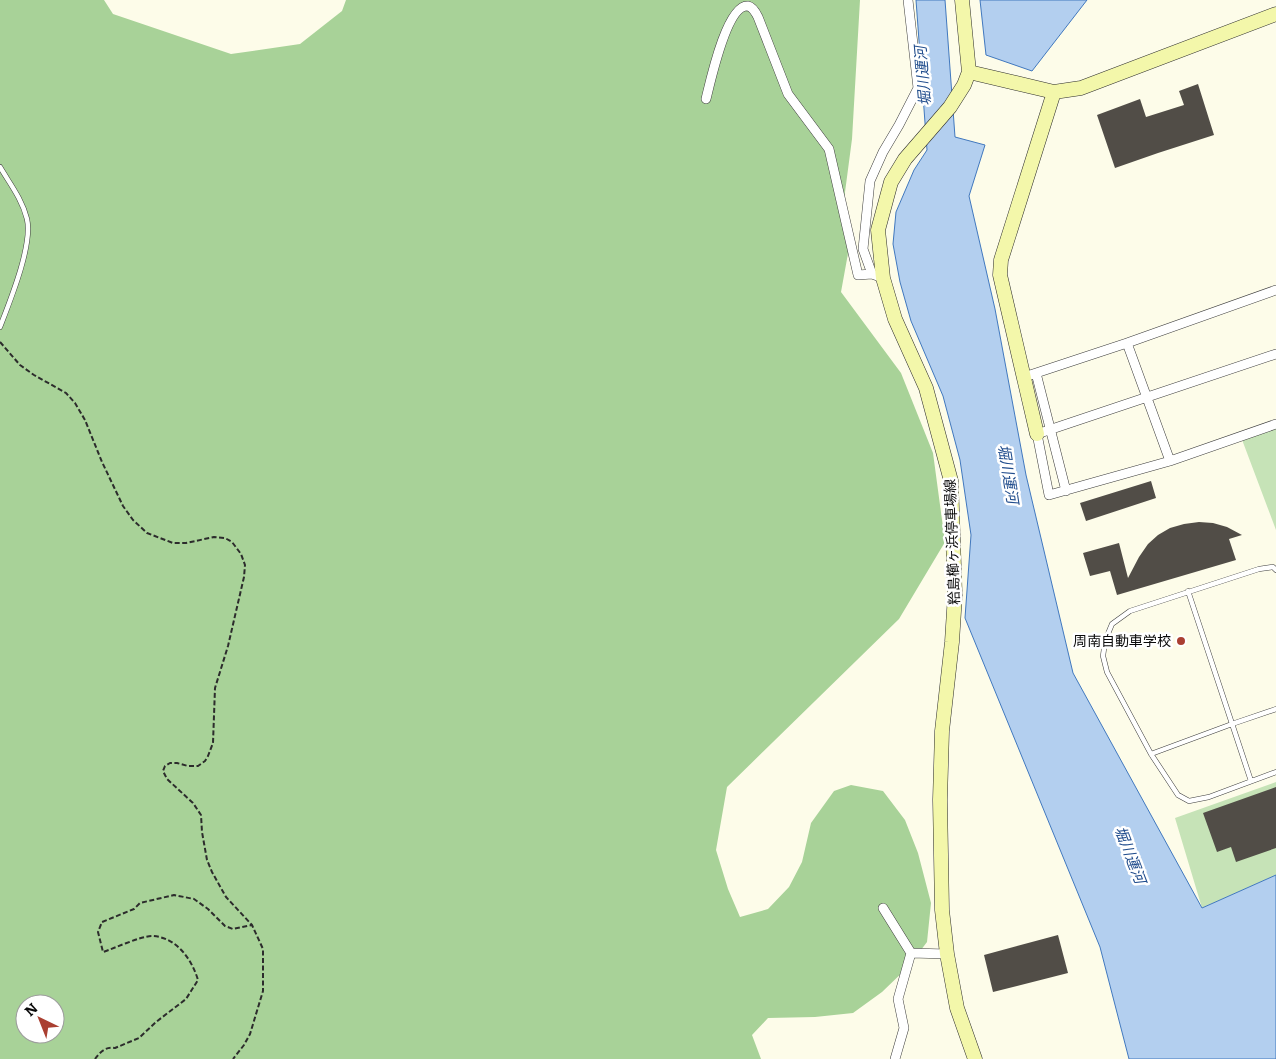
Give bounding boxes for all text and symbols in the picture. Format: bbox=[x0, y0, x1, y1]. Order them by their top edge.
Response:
water label: 堀川運河 bbox=[907, 42, 936, 107]
water label: 堀川運河 bbox=[993, 442, 1026, 508]
street label: 粭島櫛ヶ浜停車場線 bbox=[939, 479, 963, 605]
place label: 周南自動車学校 bbox=[1073, 630, 1171, 650]
marker: 周南自動車学校 bbox=[1175, 635, 1187, 647]
water label: 堀川運河 bbox=[1110, 822, 1154, 889]
north arrow bbox=[15, 994, 65, 1044]
text: N bbox=[19, 997, 42, 1020]

